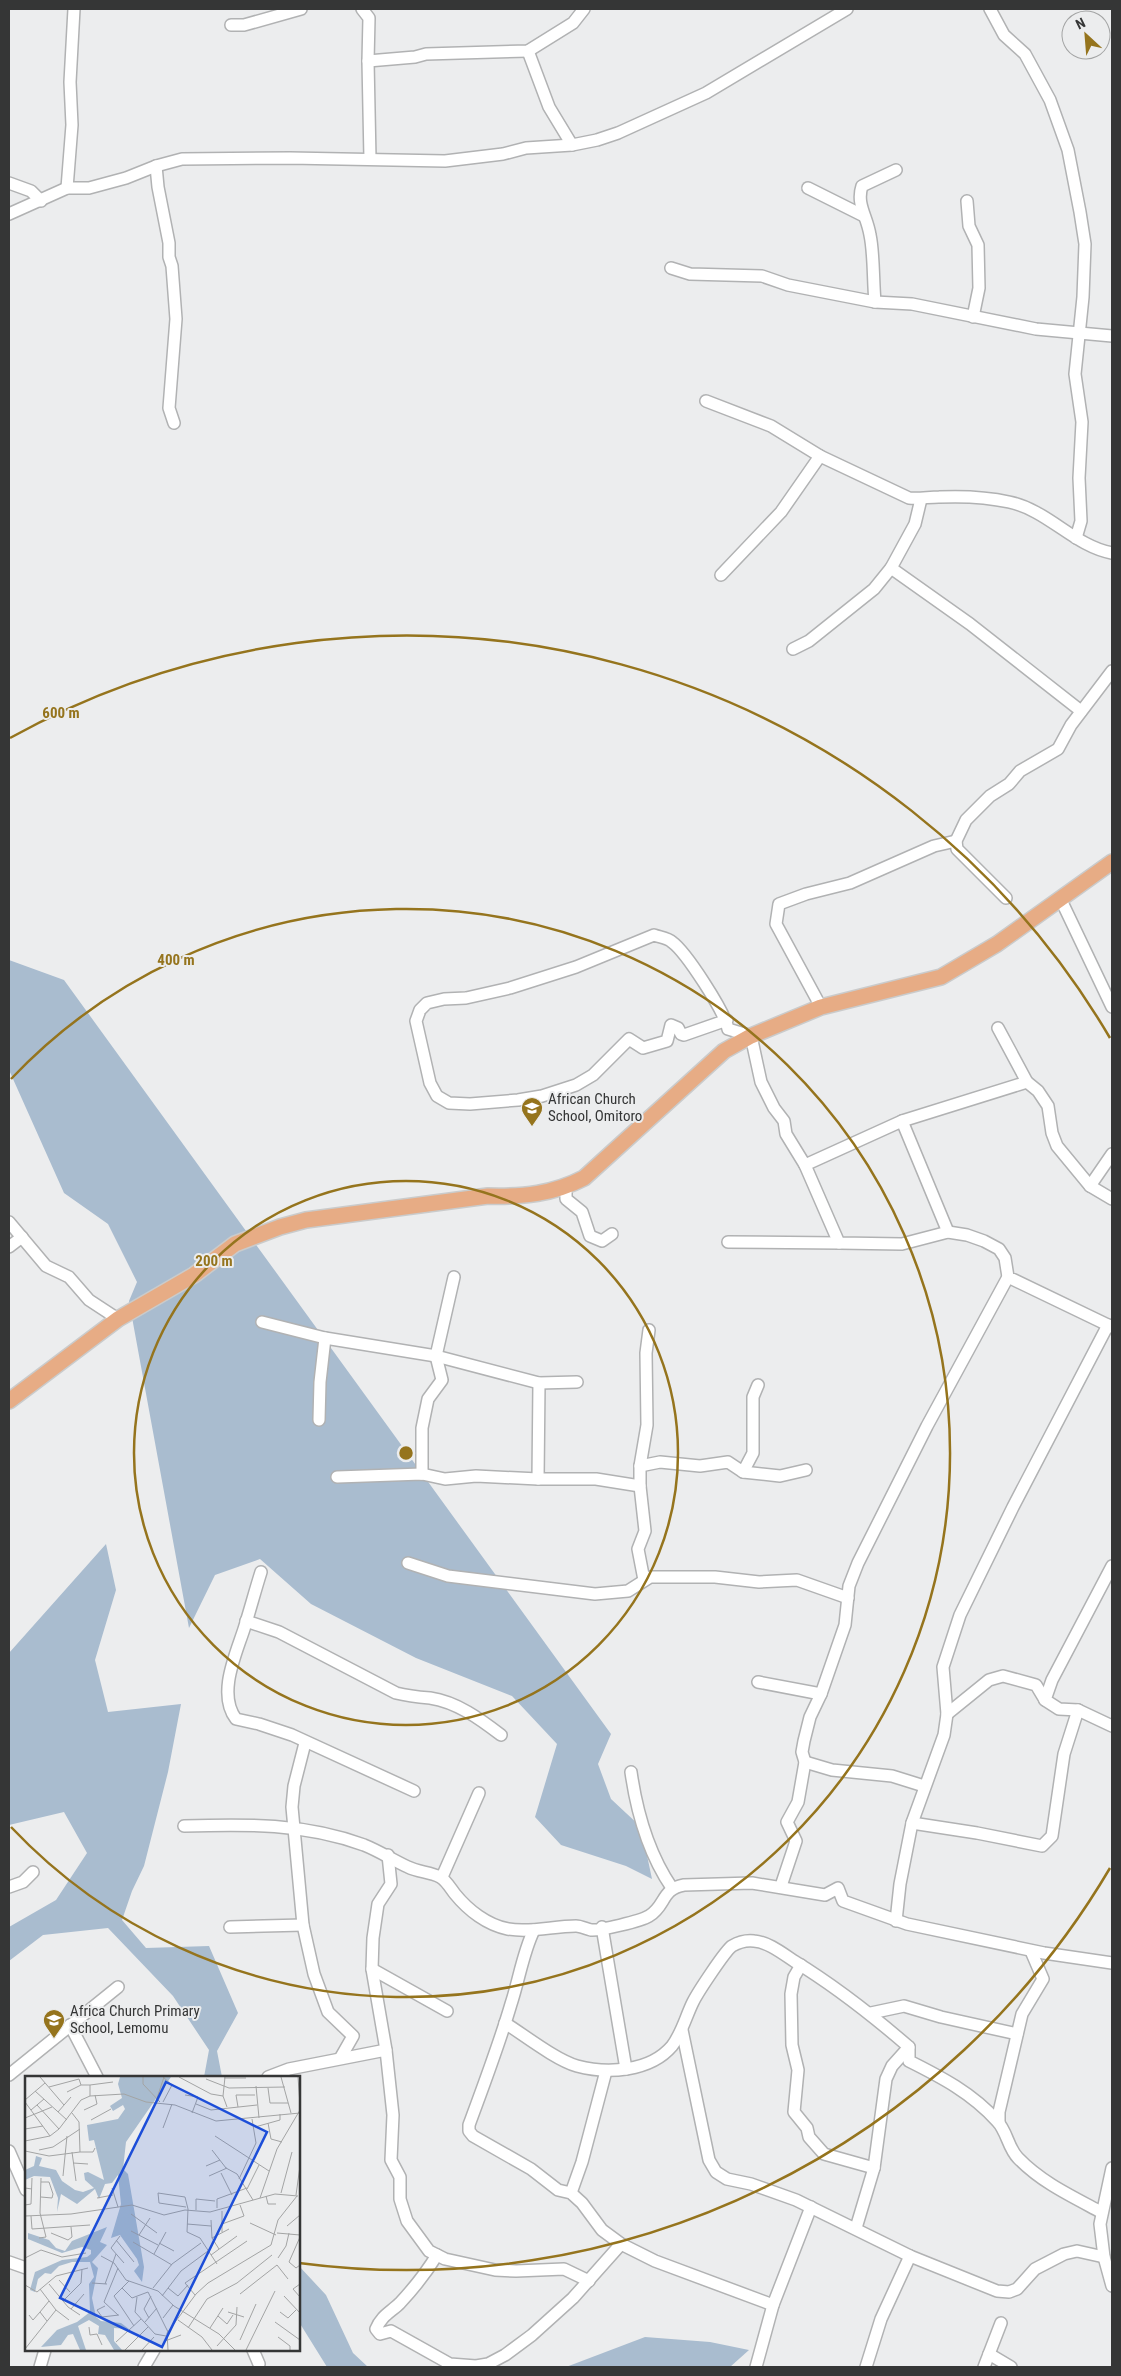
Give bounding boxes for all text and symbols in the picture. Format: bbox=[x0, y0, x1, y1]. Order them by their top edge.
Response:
north arrow bbox=[1061, 10, 1111, 60]
text: N bbox=[1073, 14, 1088, 32]
text: 600 m bbox=[42, 704, 80, 722]
text: 400 m bbox=[157, 951, 195, 969]
place label: African Church School, Omitoro bbox=[548, 1090, 642, 1125]
school or university icon: African Church School, Omitoro bbox=[520, 1096, 544, 1127]
text: 200 m bbox=[195, 1252, 233, 1270]
centre of rings bbox=[397, 1444, 415, 1462]
place label: Africa Church Primary School, Lemomu bbox=[70, 2002, 200, 2037]
school or university icon: Africa Church Primary School, Lemomu bbox=[42, 2008, 66, 2039]
inset map bbox=[25, 2076, 300, 2351]

